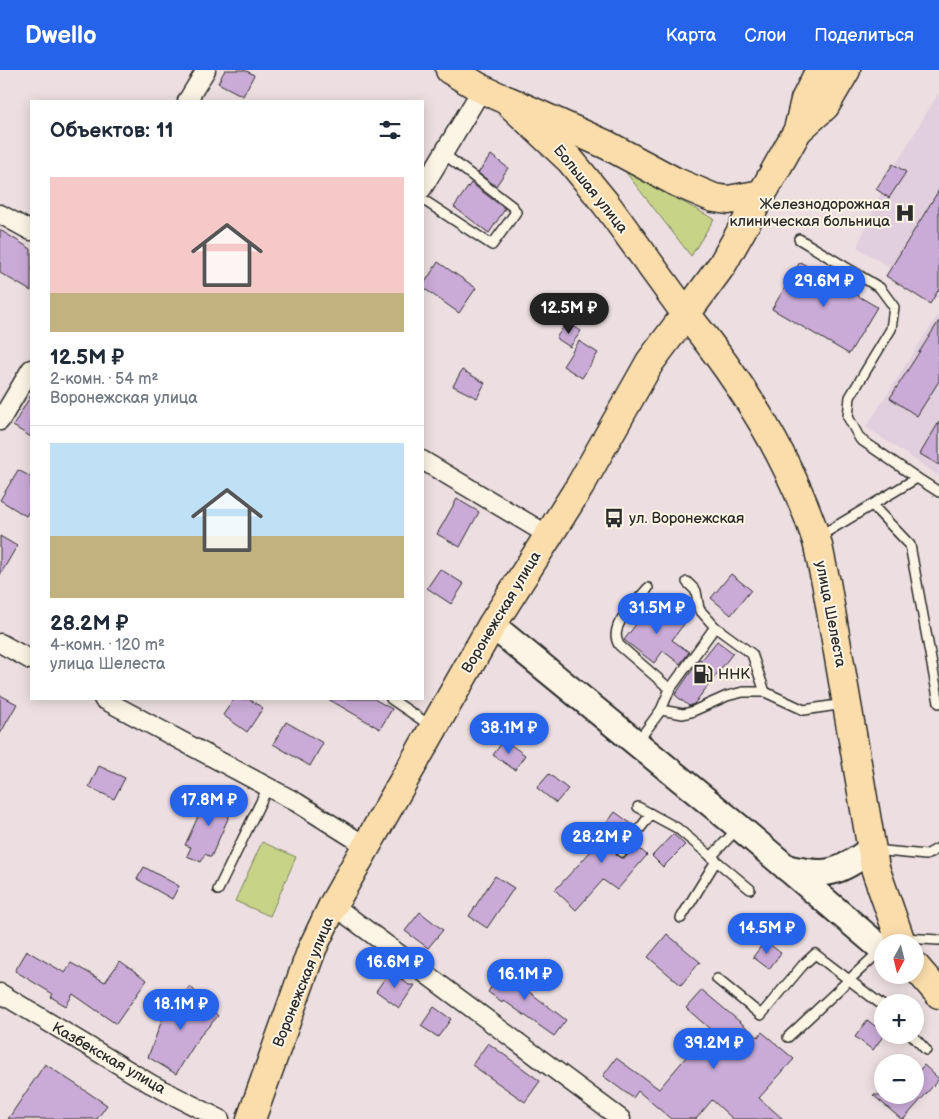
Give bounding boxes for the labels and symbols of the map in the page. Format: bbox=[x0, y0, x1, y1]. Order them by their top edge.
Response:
street label: Большая улица bbox=[549, 141, 632, 237]
place label: Железнодорожная клиническая больница bbox=[729, 195, 890, 231]
hospital icon: Железнодорожная клиническая больница bbox=[894, 202, 916, 224]
pin: 29.6M ₽ bbox=[778, 266, 870, 308]
pin: 12.5M ₽ bbox=[523, 292, 615, 335]
bus stop icon: ул. Воронежская bbox=[603, 507, 625, 529]
place label: ул. Воронежская bbox=[629, 509, 744, 528]
street label: Воронежская улица bbox=[458, 548, 545, 677]
street label: улица Шелеста bbox=[811, 559, 850, 669]
pin: 31.5M ₽ bbox=[611, 592, 703, 635]
fuel station icon: ННК bbox=[692, 663, 714, 685]
place label: ННК bbox=[718, 665, 750, 684]
pin: 38.1M ₽ bbox=[463, 712, 555, 755]
pin: 17.8M ₽ bbox=[163, 784, 255, 827]
pin: 28.2M ₽ bbox=[556, 822, 648, 864]
pin: 14.5M ₽ bbox=[721, 912, 813, 955]
street label: Воронежская улица bbox=[269, 914, 338, 1050]
north arrow bbox=[874, 934, 924, 984]
pin: 16.6M ₽ bbox=[349, 946, 441, 989]
pin: 16.1M ₽ bbox=[479, 958, 571, 1001]
pin: 18.1M ₽ bbox=[135, 988, 227, 1031]
street label: Казбекская улица bbox=[49, 1018, 169, 1099]
pin: 39.2M ₽ bbox=[668, 1028, 760, 1070]

